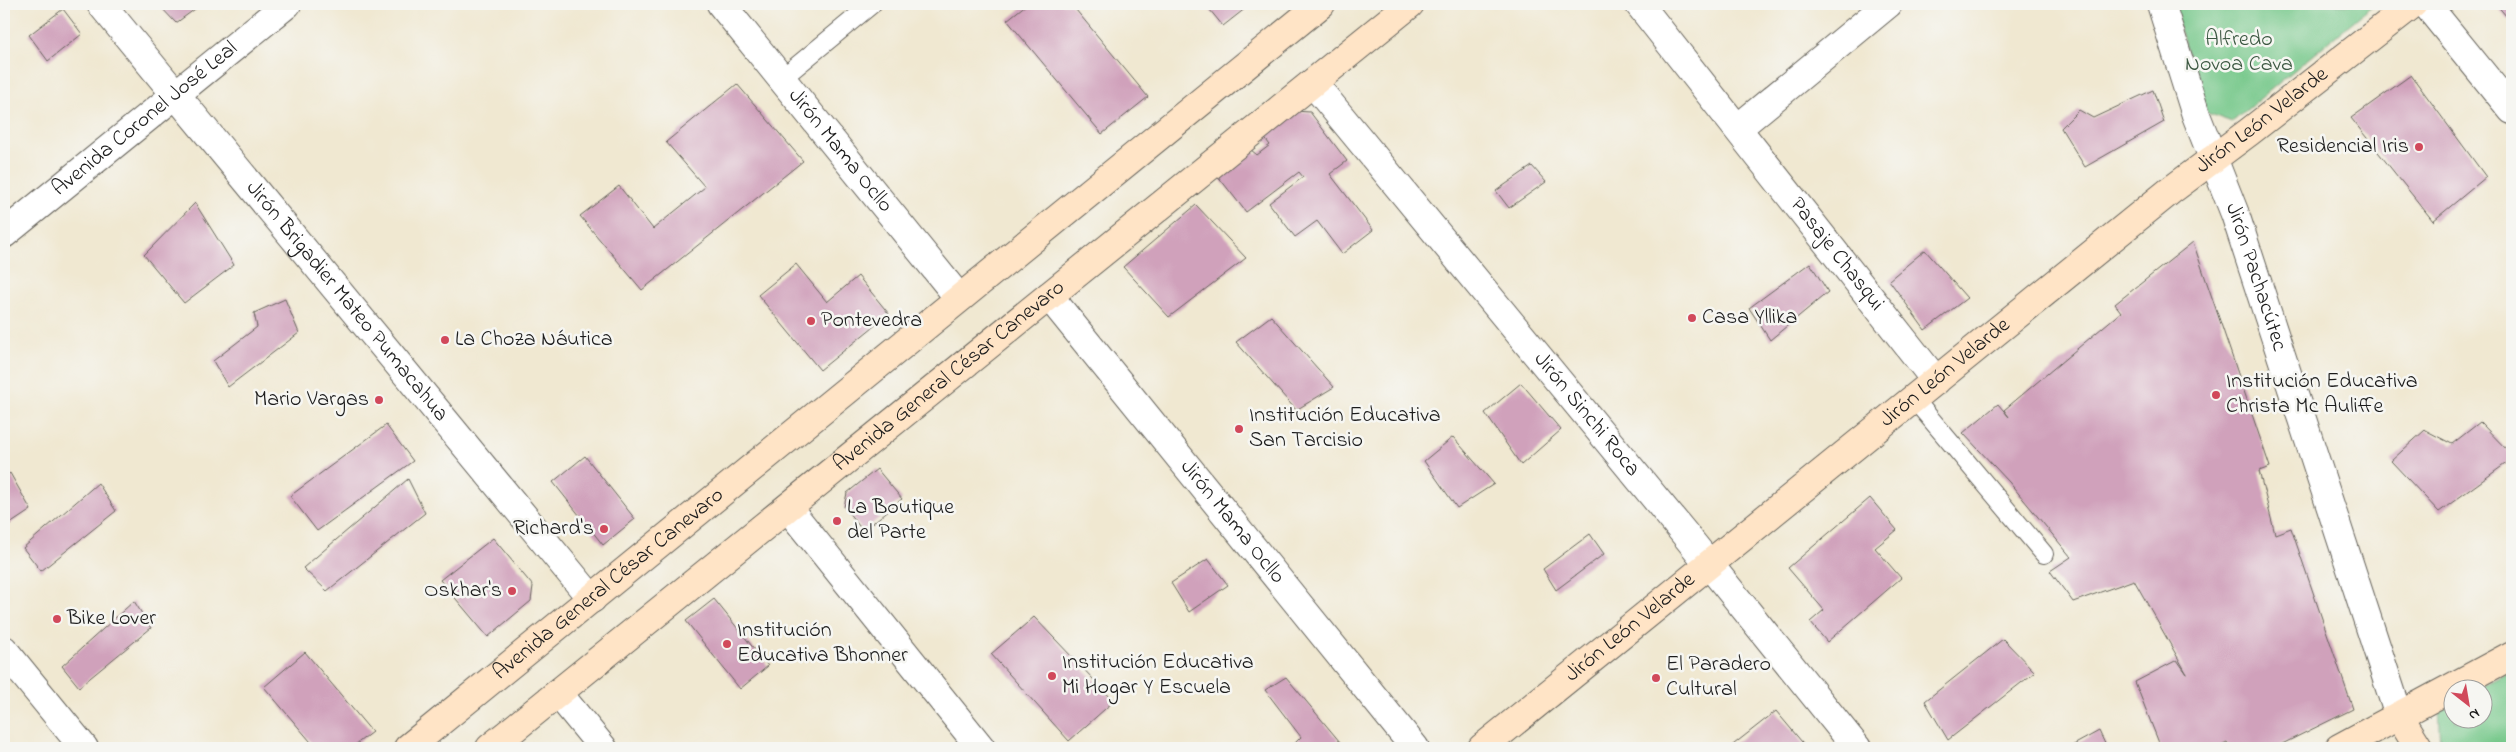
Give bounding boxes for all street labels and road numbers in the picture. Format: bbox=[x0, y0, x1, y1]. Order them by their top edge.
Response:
street label: Avenida Coronel José Leal bbox=[45, 34, 245, 205]
street label: Jirón León Velarde bbox=[2189, 59, 2336, 182]
street label: Jirón Mama Ocllo bbox=[780, 82, 900, 220]
street label: Jirón Brigadier Mateo Pumacahua bbox=[238, 174, 456, 429]
street label: Pasaje Chasqui bbox=[1781, 191, 1892, 318]
street label: Jirón Pachacútec bbox=[2216, 198, 2295, 355]
street label: Avenida General César Canevaro bbox=[827, 273, 1072, 480]
street label: Jirón León Velarde bbox=[1873, 310, 2018, 436]
street label: Jirón Sinchi Roca bbox=[1525, 345, 1648, 484]
street label: Jirón Mama Ocllo bbox=[1172, 453, 1292, 591]
street label: Avenida General César Canevaro bbox=[486, 480, 731, 688]
street label: Jirón León Velarde bbox=[1558, 565, 1703, 691]

